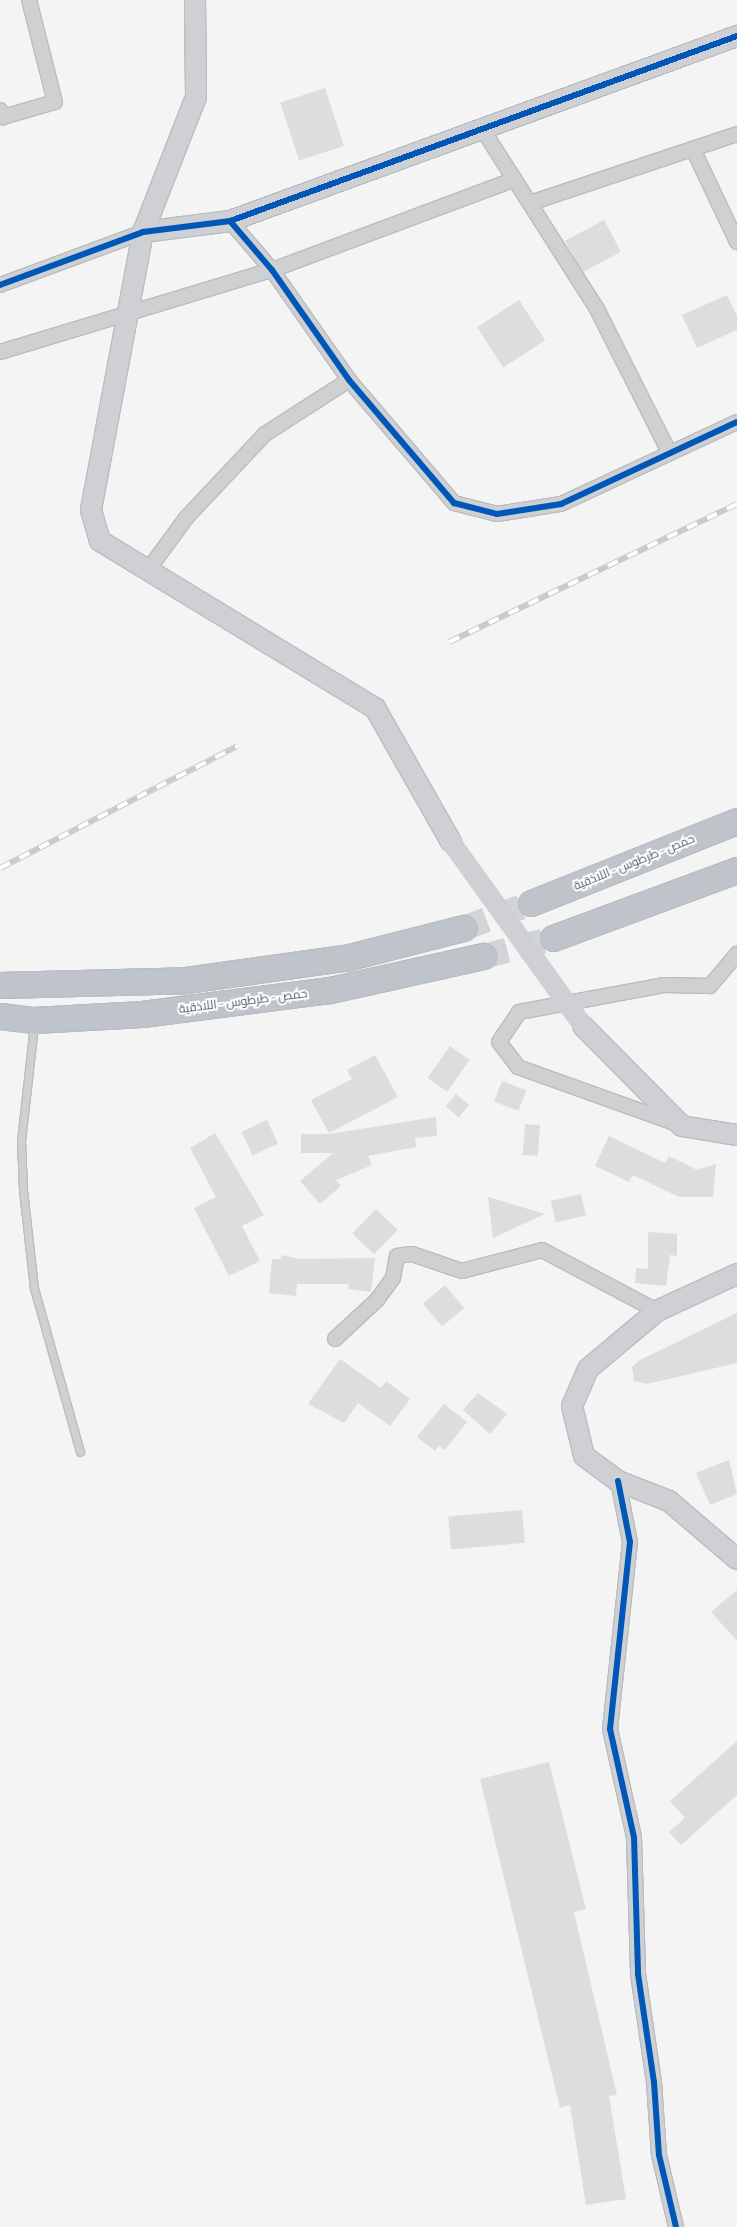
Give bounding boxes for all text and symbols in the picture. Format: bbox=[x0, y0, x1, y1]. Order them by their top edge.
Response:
street label: حمص - طرطوس - اللاذقية bbox=[571, 831, 697, 893]
street label: حمص - طرطوس - اللاذقية bbox=[178, 986, 308, 1016]

